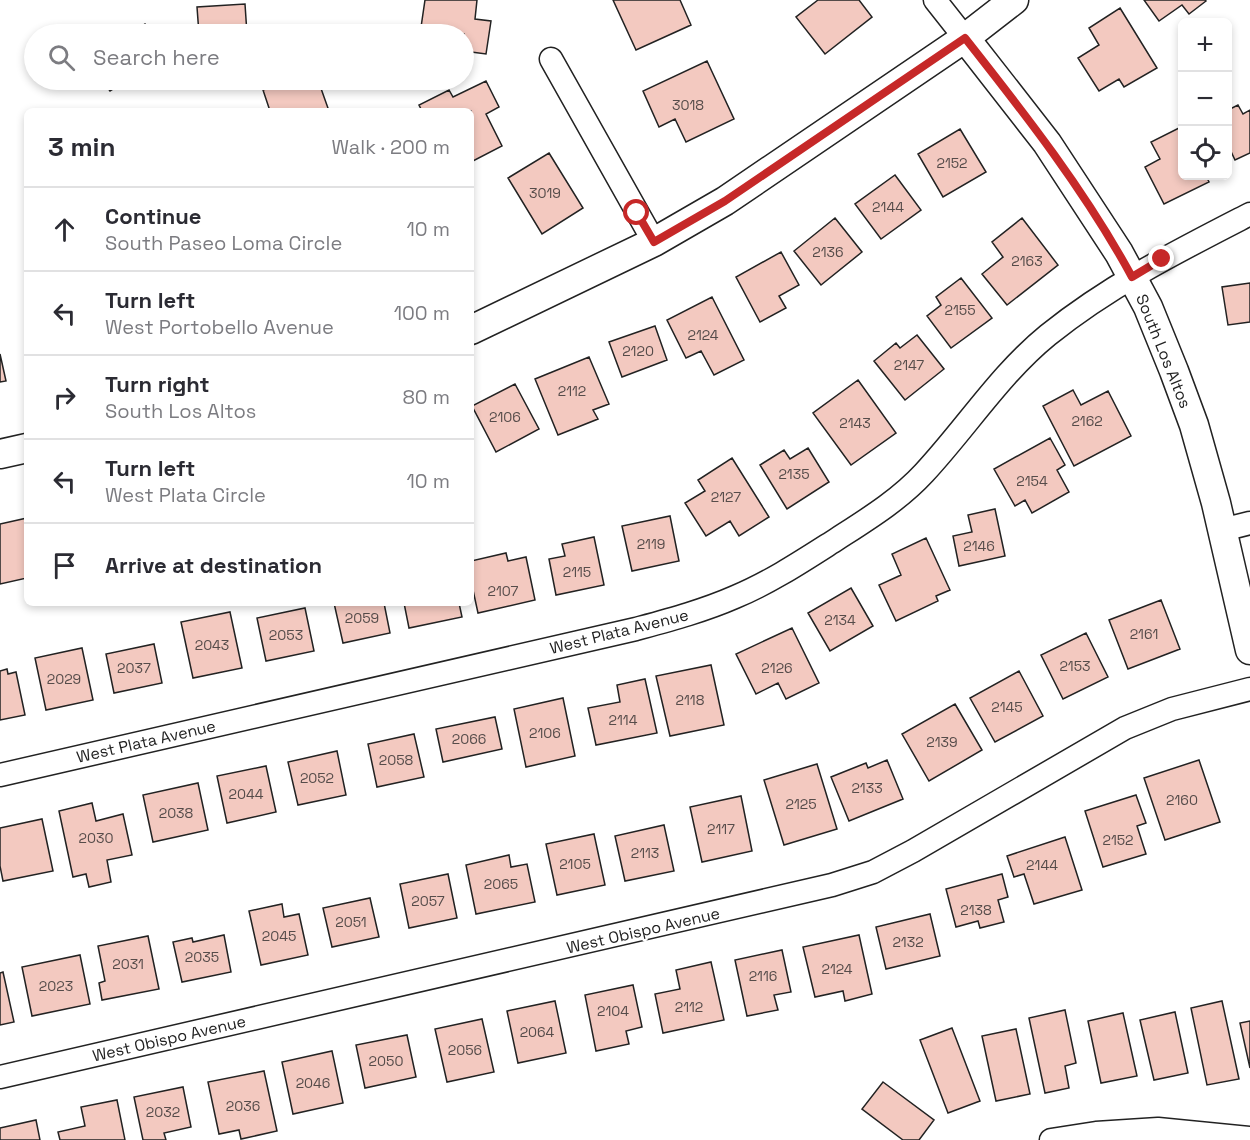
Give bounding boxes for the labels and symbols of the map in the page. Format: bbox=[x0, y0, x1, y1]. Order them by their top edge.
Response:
house number: 3018 bbox=[672, 96, 704, 114]
house number: 2152 bbox=[936, 154, 968, 172]
house number: 3019 bbox=[529, 184, 561, 202]
house number: 2144 bbox=[872, 198, 904, 216]
route start bbox=[623, 199, 649, 225]
house number: 2136 bbox=[812, 243, 844, 261]
route end bbox=[1148, 245, 1174, 271]
house number: 2163 bbox=[1011, 252, 1043, 270]
street label: South Los Altos bbox=[1131, 291, 1196, 411]
house number: 2155 bbox=[944, 301, 976, 319]
house number: 2124 bbox=[687, 326, 719, 344]
house number: 2120 bbox=[622, 342, 654, 360]
house number: 2147 bbox=[894, 356, 924, 374]
house number: 2112 bbox=[558, 382, 586, 400]
house number: 2106 bbox=[489, 408, 521, 426]
house number: 2162 bbox=[1071, 412, 1103, 430]
house number: 2143 bbox=[839, 414, 871, 432]
house number: 2135 bbox=[778, 465, 810, 483]
house number: 2154 bbox=[1016, 472, 1048, 490]
house number: 2127 bbox=[711, 488, 741, 506]
house number: 2119 bbox=[637, 535, 665, 553]
house number: 2146 bbox=[963, 537, 995, 555]
house number: 2115 bbox=[563, 563, 591, 581]
house number: 2107 bbox=[488, 582, 519, 600]
street label: West Plata Avenue bbox=[548, 604, 691, 659]
house number: 2059 bbox=[345, 609, 379, 627]
house number: 2134 bbox=[824, 611, 856, 629]
house number: 2161 bbox=[1130, 625, 1158, 643]
house number: 2053 bbox=[269, 626, 303, 644]
house number: 2043 bbox=[195, 636, 229, 654]
house number: 2153 bbox=[1059, 657, 1091, 675]
house number: 2037 bbox=[117, 659, 151, 677]
house number: 2126 bbox=[761, 659, 793, 677]
house number: 2029 bbox=[47, 670, 81, 688]
house number: 2118 bbox=[676, 691, 705, 709]
house number: 2145 bbox=[991, 698, 1023, 716]
house number: 2114 bbox=[609, 711, 638, 729]
street label: West Plata Avenue bbox=[75, 715, 218, 768]
house number: 2106 bbox=[529, 724, 561, 742]
house number: 2066 bbox=[452, 730, 486, 748]
house number: 2139 bbox=[926, 733, 958, 751]
house number: 2058 bbox=[379, 751, 414, 769]
house number: 2052 bbox=[300, 769, 334, 787]
house number: 2133 bbox=[851, 779, 883, 797]
house number: 2044 bbox=[229, 785, 264, 803]
house number: 2160 bbox=[1166, 791, 1198, 809]
house number: 2125 bbox=[785, 795, 817, 813]
house number: 2038 bbox=[159, 804, 194, 822]
house number: 2117 bbox=[707, 820, 735, 838]
house number: 2030 bbox=[79, 829, 113, 847]
house number: 2152 bbox=[1102, 831, 1134, 849]
house number: 2113 bbox=[631, 844, 659, 862]
house number: 2105 bbox=[559, 855, 591, 873]
house number: 2144 bbox=[1026, 856, 1058, 874]
house number: 2065 bbox=[484, 875, 518, 893]
house number: 2057 bbox=[411, 892, 445, 910]
house number: 2138 bbox=[960, 901, 992, 919]
street label: West Obispo Avenue bbox=[564, 903, 722, 958]
house number: 2051 bbox=[335, 913, 367, 931]
house number: 2045 bbox=[262, 927, 296, 945]
house number: 2132 bbox=[892, 933, 924, 951]
house number: 2035 bbox=[185, 948, 219, 966]
house number: 2031 bbox=[112, 955, 144, 973]
house number: 2124 bbox=[821, 960, 853, 978]
house number: 2116 bbox=[749, 967, 777, 985]
house number: 2023 bbox=[39, 977, 73, 995]
house number: 2112 bbox=[675, 998, 703, 1016]
house number: 2104 bbox=[597, 1002, 629, 1020]
street label: West Obispo Avenue bbox=[90, 1011, 248, 1066]
house number: 2064 bbox=[520, 1023, 555, 1041]
house number: 2056 bbox=[448, 1041, 482, 1059]
house number: 2050 bbox=[369, 1052, 403, 1070]
house number: 2046 bbox=[296, 1074, 330, 1092]
house number: 2036 bbox=[226, 1097, 260, 1115]
house number: 2032 bbox=[146, 1103, 180, 1121]

